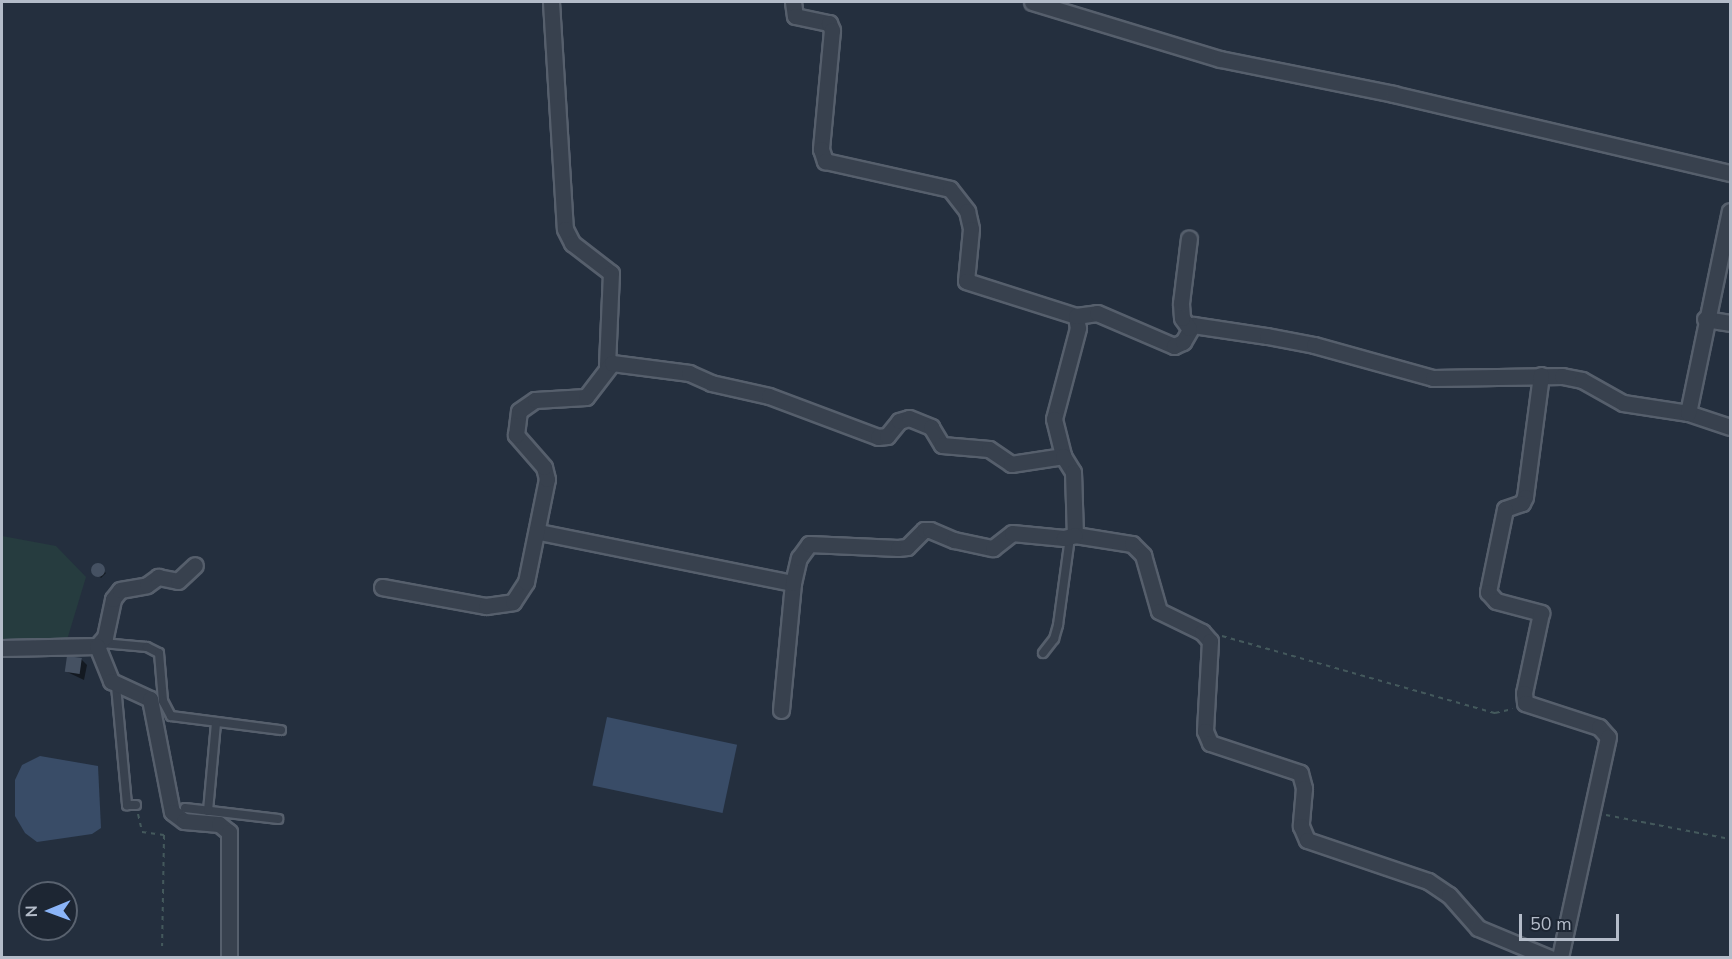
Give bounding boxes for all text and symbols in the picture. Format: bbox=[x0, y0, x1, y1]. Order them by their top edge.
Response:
north arrow bbox=[18, 881, 78, 941]
scale bar bbox=[1522, 902, 1622, 940]
text: N bbox=[21, 905, 43, 917]
text: 50 m bbox=[1530, 912, 1572, 936]

